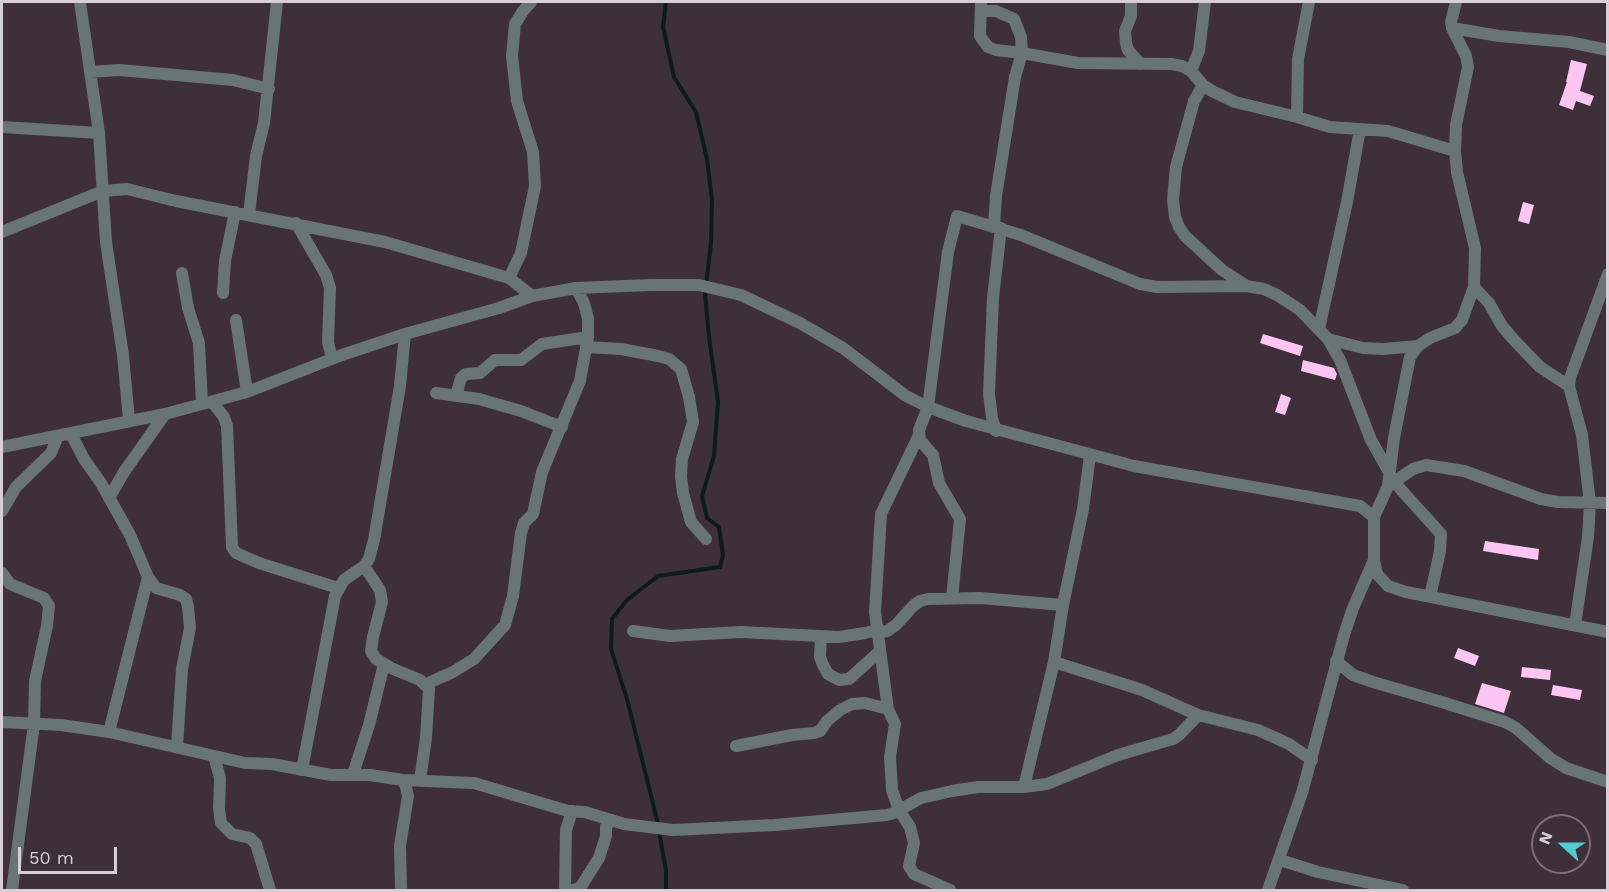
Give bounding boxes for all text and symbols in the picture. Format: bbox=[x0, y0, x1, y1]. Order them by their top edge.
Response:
north arrow bbox=[1531, 814, 1591, 874]
text: N bbox=[1535, 829, 1557, 847]
scale bar bbox=[21, 835, 120, 873]
text: 50 m bbox=[29, 847, 74, 868]

